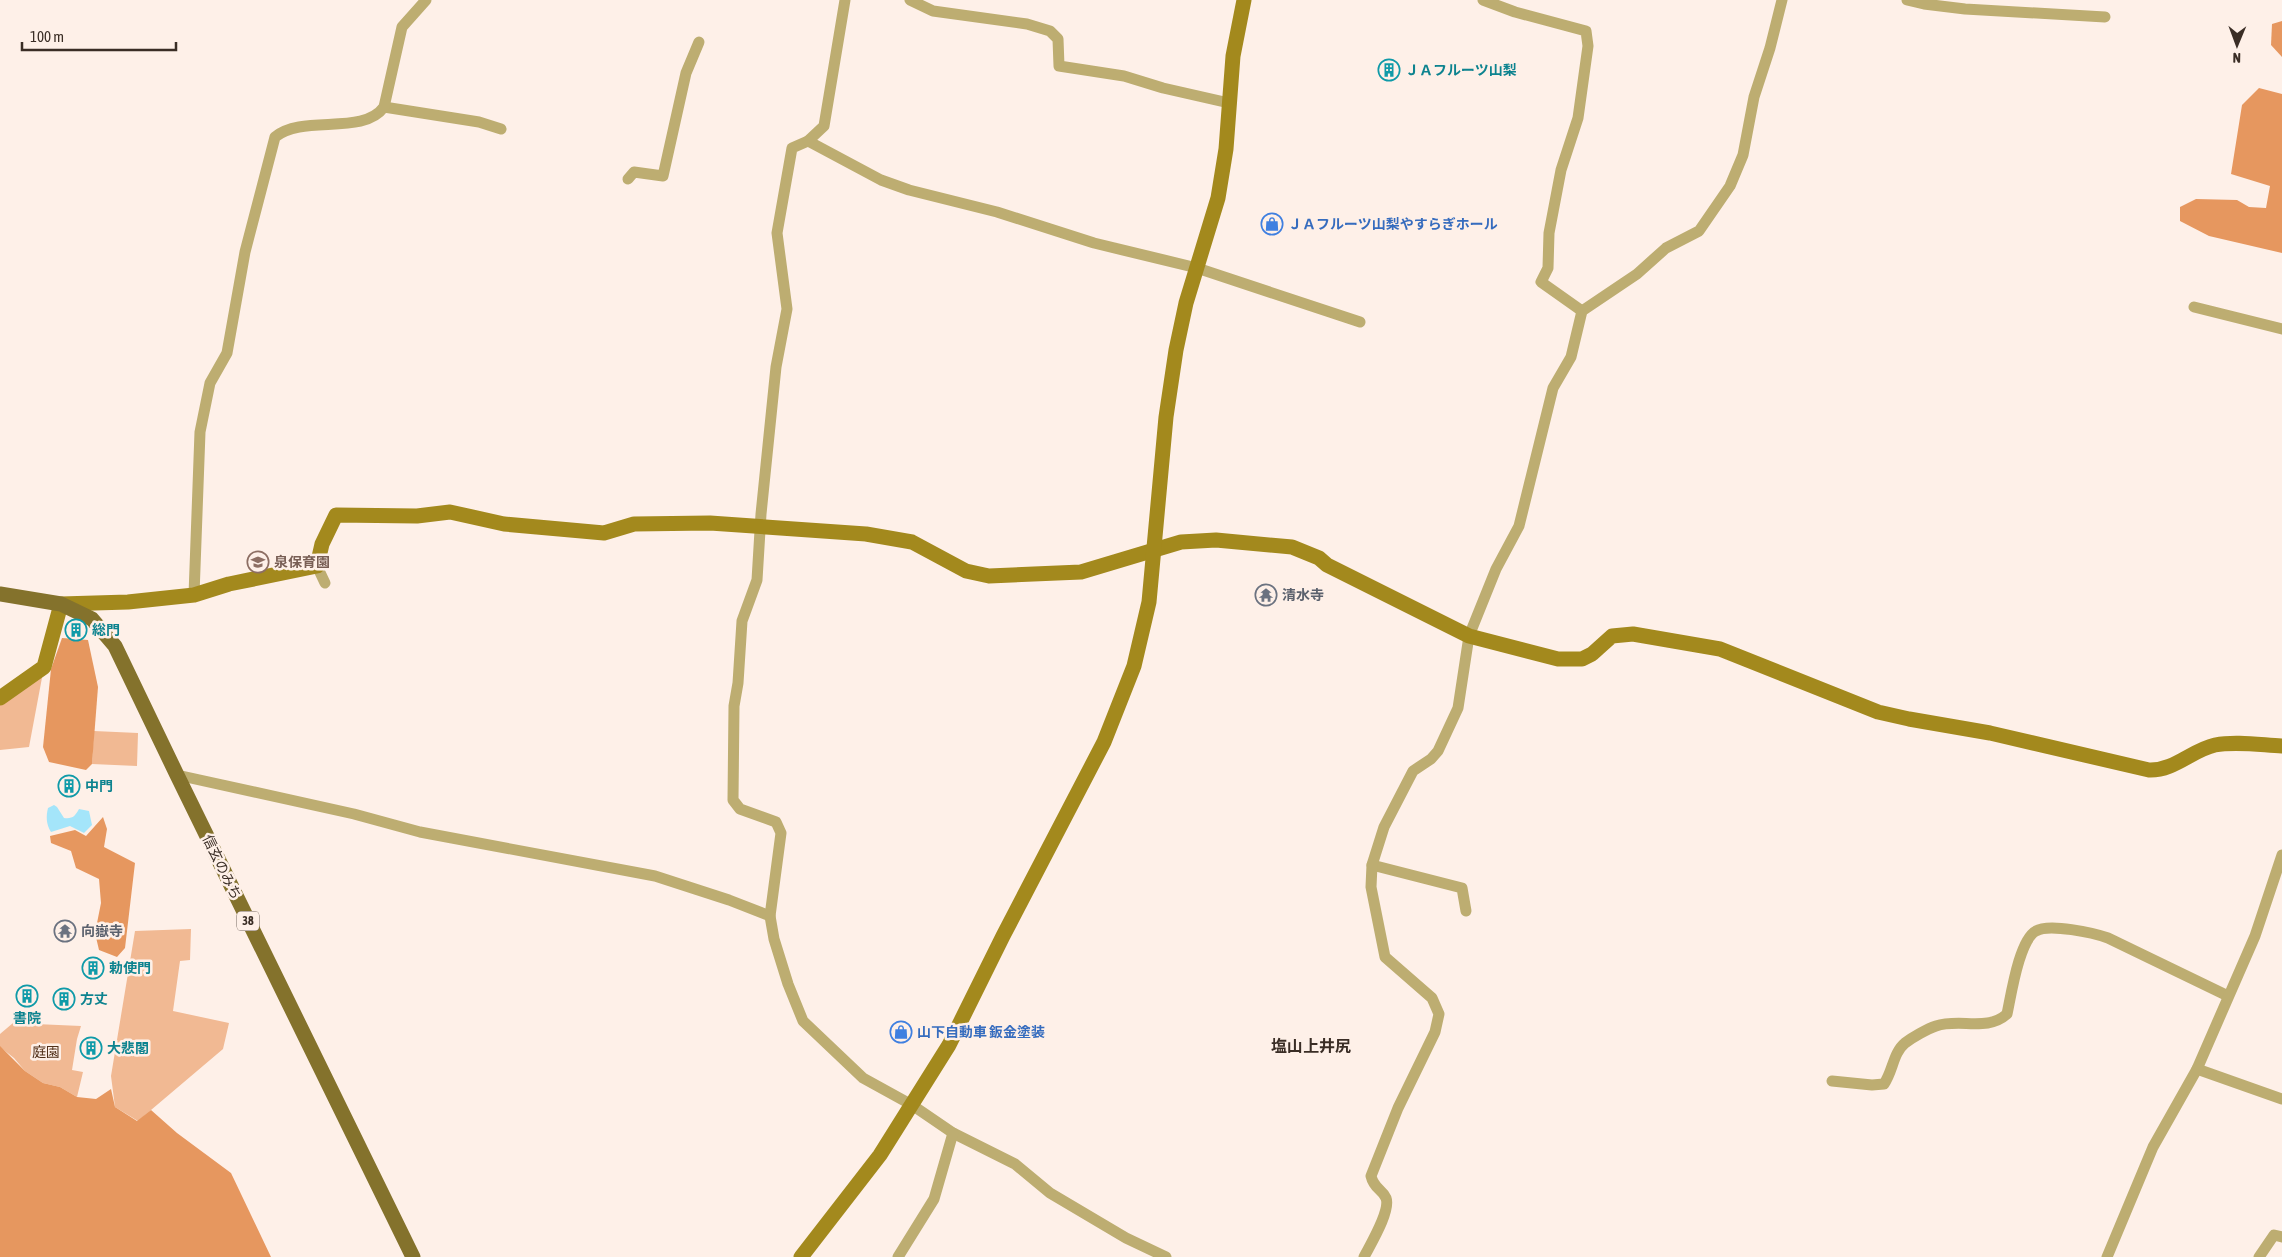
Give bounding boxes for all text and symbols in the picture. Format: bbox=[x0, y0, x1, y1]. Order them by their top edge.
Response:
scale bar bbox=[22, 20, 176, 52]
north arrow bbox=[2212, 20, 2262, 70]
text: 100 m bbox=[30, 28, 64, 45]
text: N bbox=[2233, 50, 2241, 66]
building icon: ＪＡフルーツ山梨 bbox=[1377, 58, 1401, 82]
place label: ＪＡフルーツ山梨 bbox=[1405, 62, 1517, 78]
shop icon: ＪＡフルーツ山梨やすらぎホール bbox=[1260, 212, 1284, 236]
place label: ＪＡフルーツ山梨やすらぎホール bbox=[1288, 216, 1498, 232]
school or university icon: 泉保育園 bbox=[246, 550, 270, 574]
place label: 泉保育園 bbox=[274, 554, 330, 570]
temple icon: 清水寺 bbox=[1254, 583, 1278, 607]
place label: 清水寺 bbox=[1282, 587, 1324, 603]
building icon: 総門 bbox=[64, 618, 88, 642]
place label: 総門 bbox=[92, 622, 120, 638]
building icon: 中門 bbox=[57, 774, 81, 798]
place label: 中門 bbox=[85, 778, 113, 794]
street label: 信玄のみち bbox=[199, 832, 245, 902]
road number: 38 bbox=[237, 911, 259, 930]
temple icon: 向嶽寺 bbox=[53, 919, 77, 943]
place label: 向嶽寺 bbox=[81, 923, 123, 939]
building icon: 勅使門 bbox=[81, 956, 105, 980]
place label: 勅使門 bbox=[109, 960, 151, 976]
building icon: 書院 bbox=[15, 984, 39, 1008]
building icon: 方丈 bbox=[52, 987, 76, 1011]
place label: 方丈 bbox=[80, 991, 108, 1007]
place label: 書院 bbox=[13, 1010, 41, 1026]
shop icon: 山下自動車 鈑金塗装 bbox=[889, 1020, 913, 1044]
place label: 山下自動車 鈑金塗装 bbox=[917, 1024, 1045, 1040]
building icon: 大悲閣 bbox=[79, 1036, 103, 1060]
district label: 塩山上井尻 bbox=[1271, 1037, 1351, 1055]
place label: 大悲閣 bbox=[107, 1040, 149, 1056]
park label: 庭園 bbox=[32, 1044, 60, 1060]

